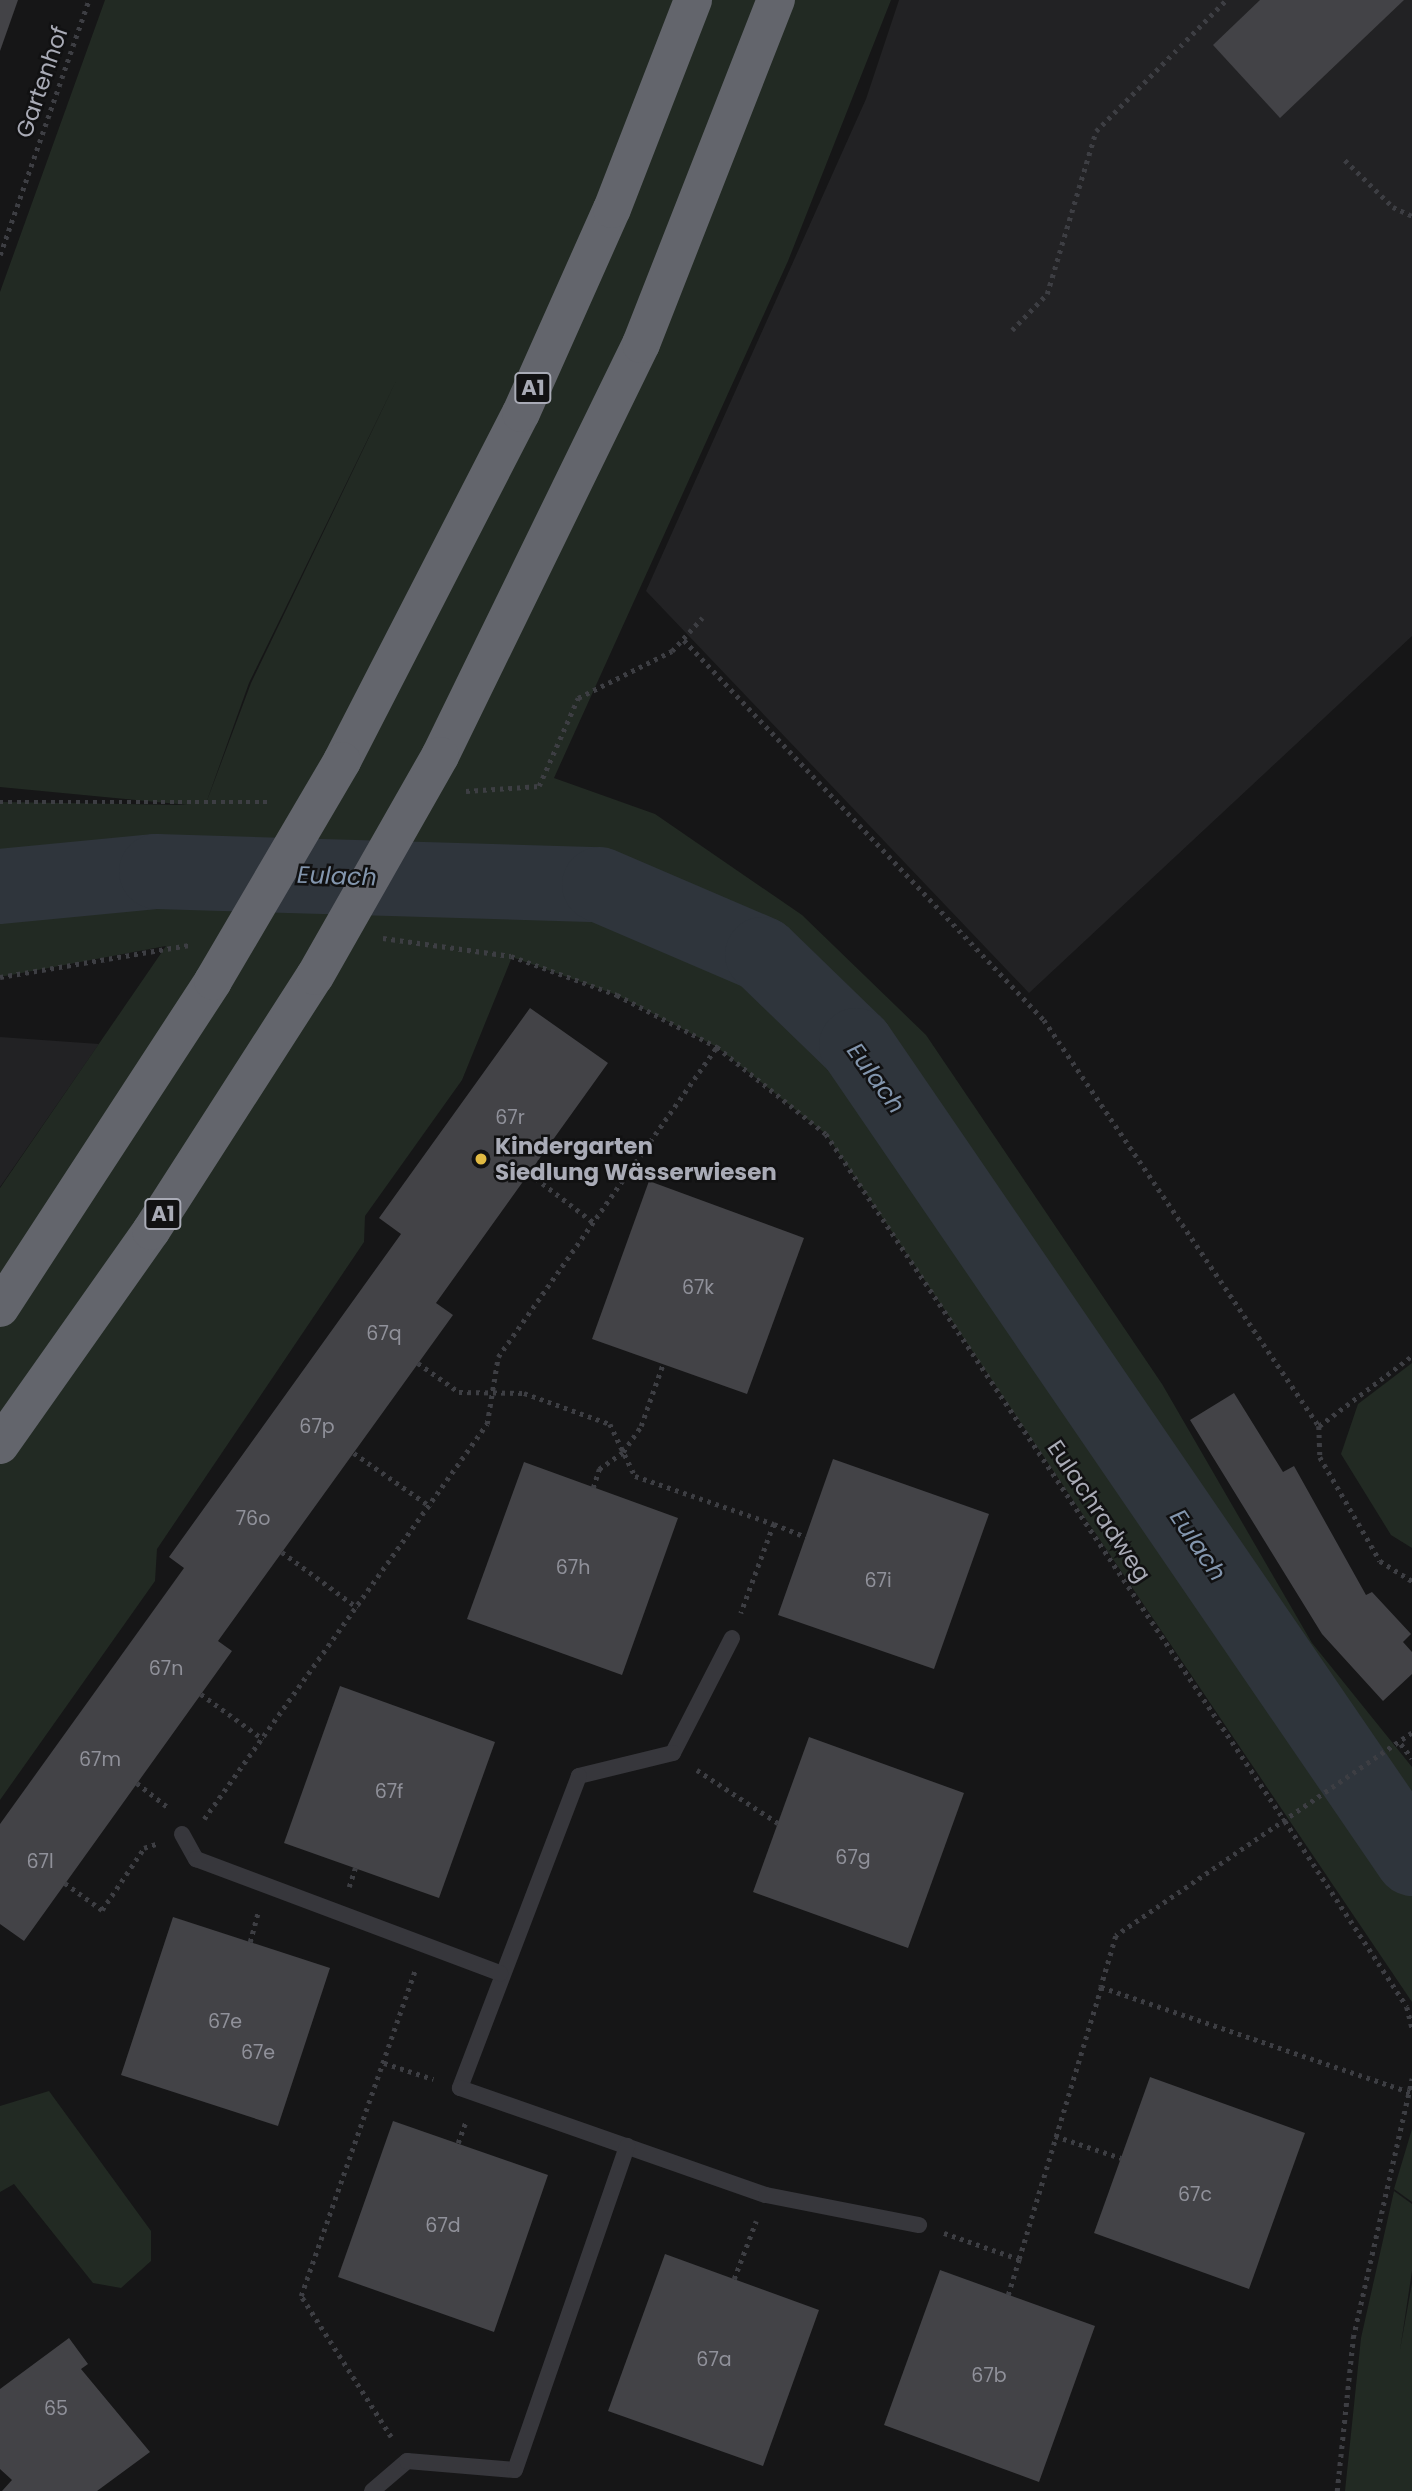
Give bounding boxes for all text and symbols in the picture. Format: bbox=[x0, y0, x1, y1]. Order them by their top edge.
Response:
street label: Gartenhof bbox=[10, 22, 74, 142]
road number: A1 bbox=[514, 370, 552, 406]
water label: Eulach bbox=[297, 860, 377, 892]
water label: Eulach bbox=[841, 1037, 911, 1119]
house number: 67r bbox=[495, 1107, 525, 1129]
place label: Kindergarten Siedlung Wässerwiesen bbox=[495, 1132, 777, 1186]
marker: Kindergarten Siedlung Wässerwiesen bbox=[473, 1151, 489, 1167]
road number: A1 bbox=[144, 1196, 182, 1232]
house number: 67k bbox=[682, 1277, 714, 1299]
house number: 67q bbox=[366, 1323, 402, 1345]
house number: 67p bbox=[299, 1416, 335, 1438]
street label: Eulachradweg bbox=[1041, 1435, 1157, 1587]
water label: Eulach bbox=[1164, 1504, 1232, 1586]
house number: 76o bbox=[236, 1508, 270, 1530]
house number: 67h bbox=[556, 1557, 590, 1579]
house number: 67i bbox=[864, 1570, 892, 1592]
house number: 67n bbox=[149, 1658, 183, 1680]
house number: 67m bbox=[79, 1749, 121, 1771]
house number: 67f bbox=[375, 1781, 403, 1803]
house number: 67g bbox=[835, 1847, 871, 1869]
house number: 67l bbox=[26, 1851, 54, 1873]
house number: 67e bbox=[208, 2011, 242, 2033]
house number: 67e bbox=[241, 2042, 275, 2064]
house number: 67c bbox=[1178, 2184, 1212, 2206]
house number: 67d bbox=[425, 2215, 461, 2237]
house number: 67a bbox=[696, 2349, 732, 2371]
house number: 67b bbox=[971, 2365, 1007, 2387]
house number: 65 bbox=[44, 2398, 68, 2420]

